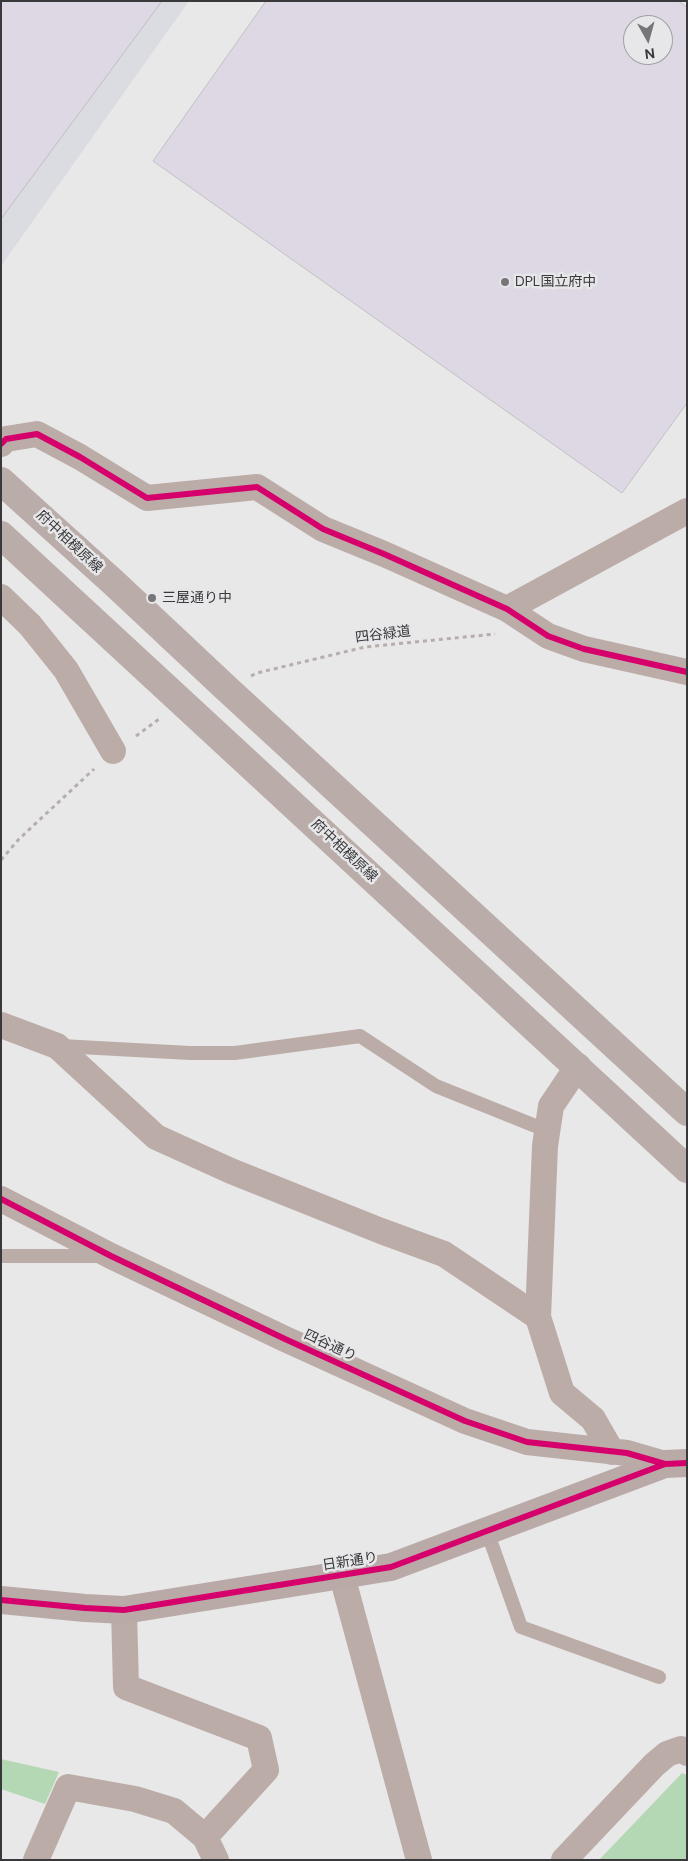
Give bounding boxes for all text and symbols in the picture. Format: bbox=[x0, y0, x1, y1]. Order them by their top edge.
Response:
north arrow bbox=[623, 15, 673, 65]
text: N bbox=[644, 44, 656, 63]
place label: DPL国立府中 bbox=[515, 274, 596, 290]
marker: DPL国立府中 bbox=[499, 276, 511, 288]
street label: 府中相模原線 bbox=[33, 507, 105, 577]
place label: 三屋通り中 bbox=[162, 590, 232, 606]
marker: 三屋通り中 bbox=[146, 592, 158, 604]
street label: 四谷緑道 bbox=[354, 623, 412, 647]
street label: 府中相模原線 bbox=[308, 816, 380, 886]
street label: 四谷通り bbox=[301, 1327, 359, 1365]
street label: 日新通り bbox=[321, 1549, 379, 1575]

